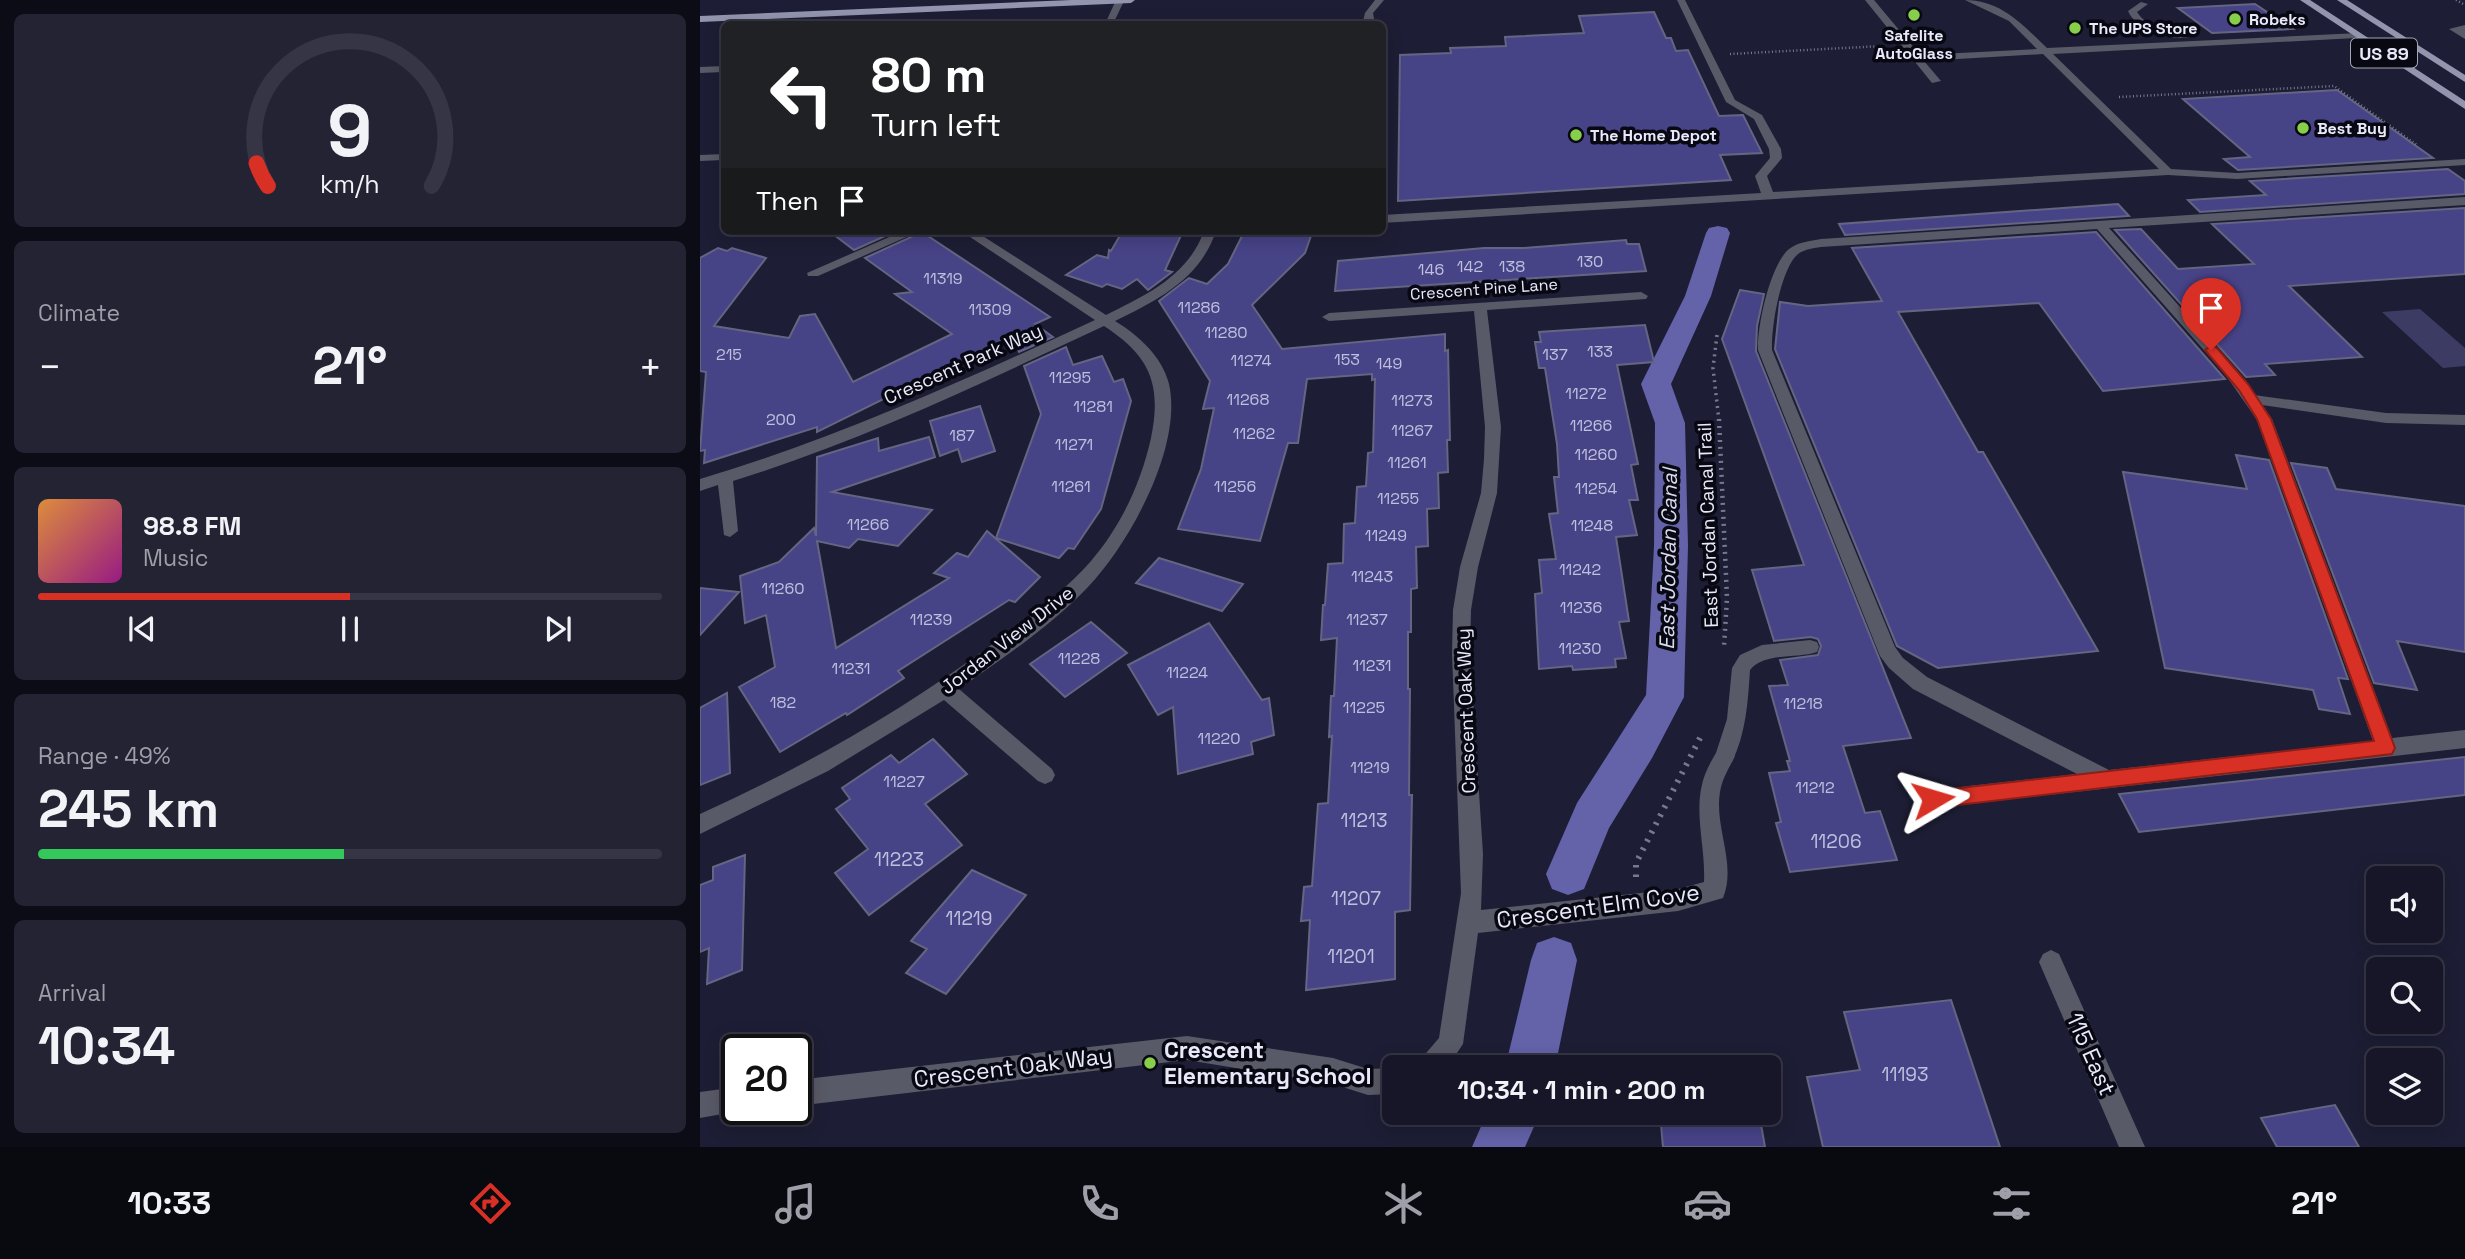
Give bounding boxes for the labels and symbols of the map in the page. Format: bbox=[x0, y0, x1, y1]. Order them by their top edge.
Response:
marker: Safelite AutoGlass bbox=[1906, 7, 1922, 23]
place label: Robeks bbox=[2249, 9, 2306, 30]
marker: Robeks bbox=[2227, 11, 2243, 27]
place label: The UPS Store bbox=[2089, 18, 2198, 39]
marker: The UPS Store bbox=[2067, 20, 2083, 36]
place label: Safelite AutoGlass bbox=[1875, 25, 1953, 64]
road number: US 89 bbox=[2351, 38, 2417, 68]
place label: Best Buy bbox=[2317, 118, 2387, 139]
marker: Best Buy bbox=[2295, 120, 2311, 136]
place label: The Home Depot bbox=[1590, 125, 1717, 146]
marker: The Home Depot bbox=[1568, 127, 1584, 143]
house number: 130 bbox=[1577, 251, 1603, 272]
house number: 142 bbox=[1457, 256, 1483, 277]
house number: 138 bbox=[1499, 256, 1525, 277]
house number: 146 bbox=[1418, 259, 1444, 280]
house number: 11319 bbox=[923, 268, 963, 289]
street label: Crescent Pine Lane bbox=[1409, 273, 1559, 305]
pin bbox=[2181, 278, 2241, 350]
house number: 11286 bbox=[1178, 297, 1220, 318]
house number: 11309 bbox=[968, 299, 1012, 320]
street label: Crescent Park Way bbox=[880, 318, 1046, 410]
house number: 11280 bbox=[1204, 322, 1248, 343]
house number: 133 bbox=[1587, 341, 1613, 362]
house number: 215 bbox=[716, 344, 742, 365]
house number: 137 bbox=[1542, 344, 1568, 365]
house number: 153 bbox=[1334, 349, 1360, 370]
house number: 11274 bbox=[1231, 350, 1271, 371]
house number: 149 bbox=[1376, 353, 1402, 374]
house number: 11295 bbox=[1049, 367, 1091, 388]
house number: 11272 bbox=[1565, 383, 1607, 404]
house number: 11268 bbox=[1227, 389, 1269, 410]
house number: 11273 bbox=[1391, 390, 1433, 411]
house number: 11281 bbox=[1073, 396, 1113, 417]
house number: 200 bbox=[766, 409, 796, 430]
house number: 11266 bbox=[1570, 415, 1612, 436]
house number: 11267 bbox=[1391, 420, 1433, 441]
street label: East Jordan Canal Trail bbox=[1692, 422, 1724, 628]
house number: 11262 bbox=[1233, 423, 1275, 444]
house number: 187 bbox=[949, 425, 975, 446]
house number: 11271 bbox=[1055, 434, 1093, 455]
house number: 11260 bbox=[1574, 444, 1618, 465]
house number: 11261 bbox=[1387, 452, 1427, 473]
water label: East Jordan Canal bbox=[1653, 465, 1683, 650]
house number: 11261 bbox=[1051, 476, 1091, 497]
house number: 11256 bbox=[1214, 476, 1256, 497]
house number: 11254 bbox=[1575, 478, 1617, 499]
house number: 11255 bbox=[1377, 488, 1419, 509]
house number: 11266 bbox=[847, 514, 889, 535]
house number: 11248 bbox=[1571, 515, 1613, 536]
house number: 11249 bbox=[1365, 525, 1407, 546]
house number: 11242 bbox=[1559, 559, 1601, 580]
house number: 11243 bbox=[1351, 566, 1393, 587]
house number: 11260 bbox=[761, 578, 805, 599]
street label: Jordan View Drive bbox=[936, 580, 1078, 700]
house number: 11236 bbox=[1560, 597, 1602, 618]
house number: 11239 bbox=[910, 609, 952, 630]
house number: 11237 bbox=[1346, 609, 1388, 630]
street label: Crescent Oak Way bbox=[1451, 628, 1481, 794]
house number: 11230 bbox=[1559, 638, 1601, 659]
house number: 11228 bbox=[1058, 648, 1100, 669]
house number: 11231 bbox=[1352, 655, 1392, 676]
house number: 11231 bbox=[831, 658, 871, 679]
house number: 11224 bbox=[1166, 662, 1208, 683]
house number: 182 bbox=[770, 692, 796, 713]
house number: 11218 bbox=[1783, 693, 1823, 714]
house number: 11225 bbox=[1343, 697, 1385, 718]
house number: 11220 bbox=[1198, 728, 1240, 749]
house number: 11219 bbox=[1350, 757, 1390, 778]
position arrow bbox=[1896, 762, 1970, 836]
house number: 11227 bbox=[883, 771, 925, 792]
house number: 11212 bbox=[1795, 777, 1835, 798]
house number: 11213 bbox=[1341, 808, 1387, 833]
house number: 11206 bbox=[1810, 829, 1862, 854]
house number: 11223 bbox=[874, 847, 924, 872]
street label: Crescent Elm Cove bbox=[1495, 877, 1701, 935]
house number: 11207 bbox=[1331, 886, 1381, 911]
house number: 11219 bbox=[946, 906, 992, 931]
house number: 11201 bbox=[1327, 944, 1375, 969]
street label: 115 East bbox=[2060, 1008, 2122, 1100]
speed limit sign: 20 bbox=[721, 1034, 812, 1125]
place label: Crescent Elementary School bbox=[1164, 1035, 1372, 1091]
street label: Crescent Oak Way bbox=[912, 1040, 1114, 1094]
marker: Crescent Elementary School bbox=[1142, 1055, 1158, 1071]
house number: 11193 bbox=[1882, 1062, 1928, 1087]

